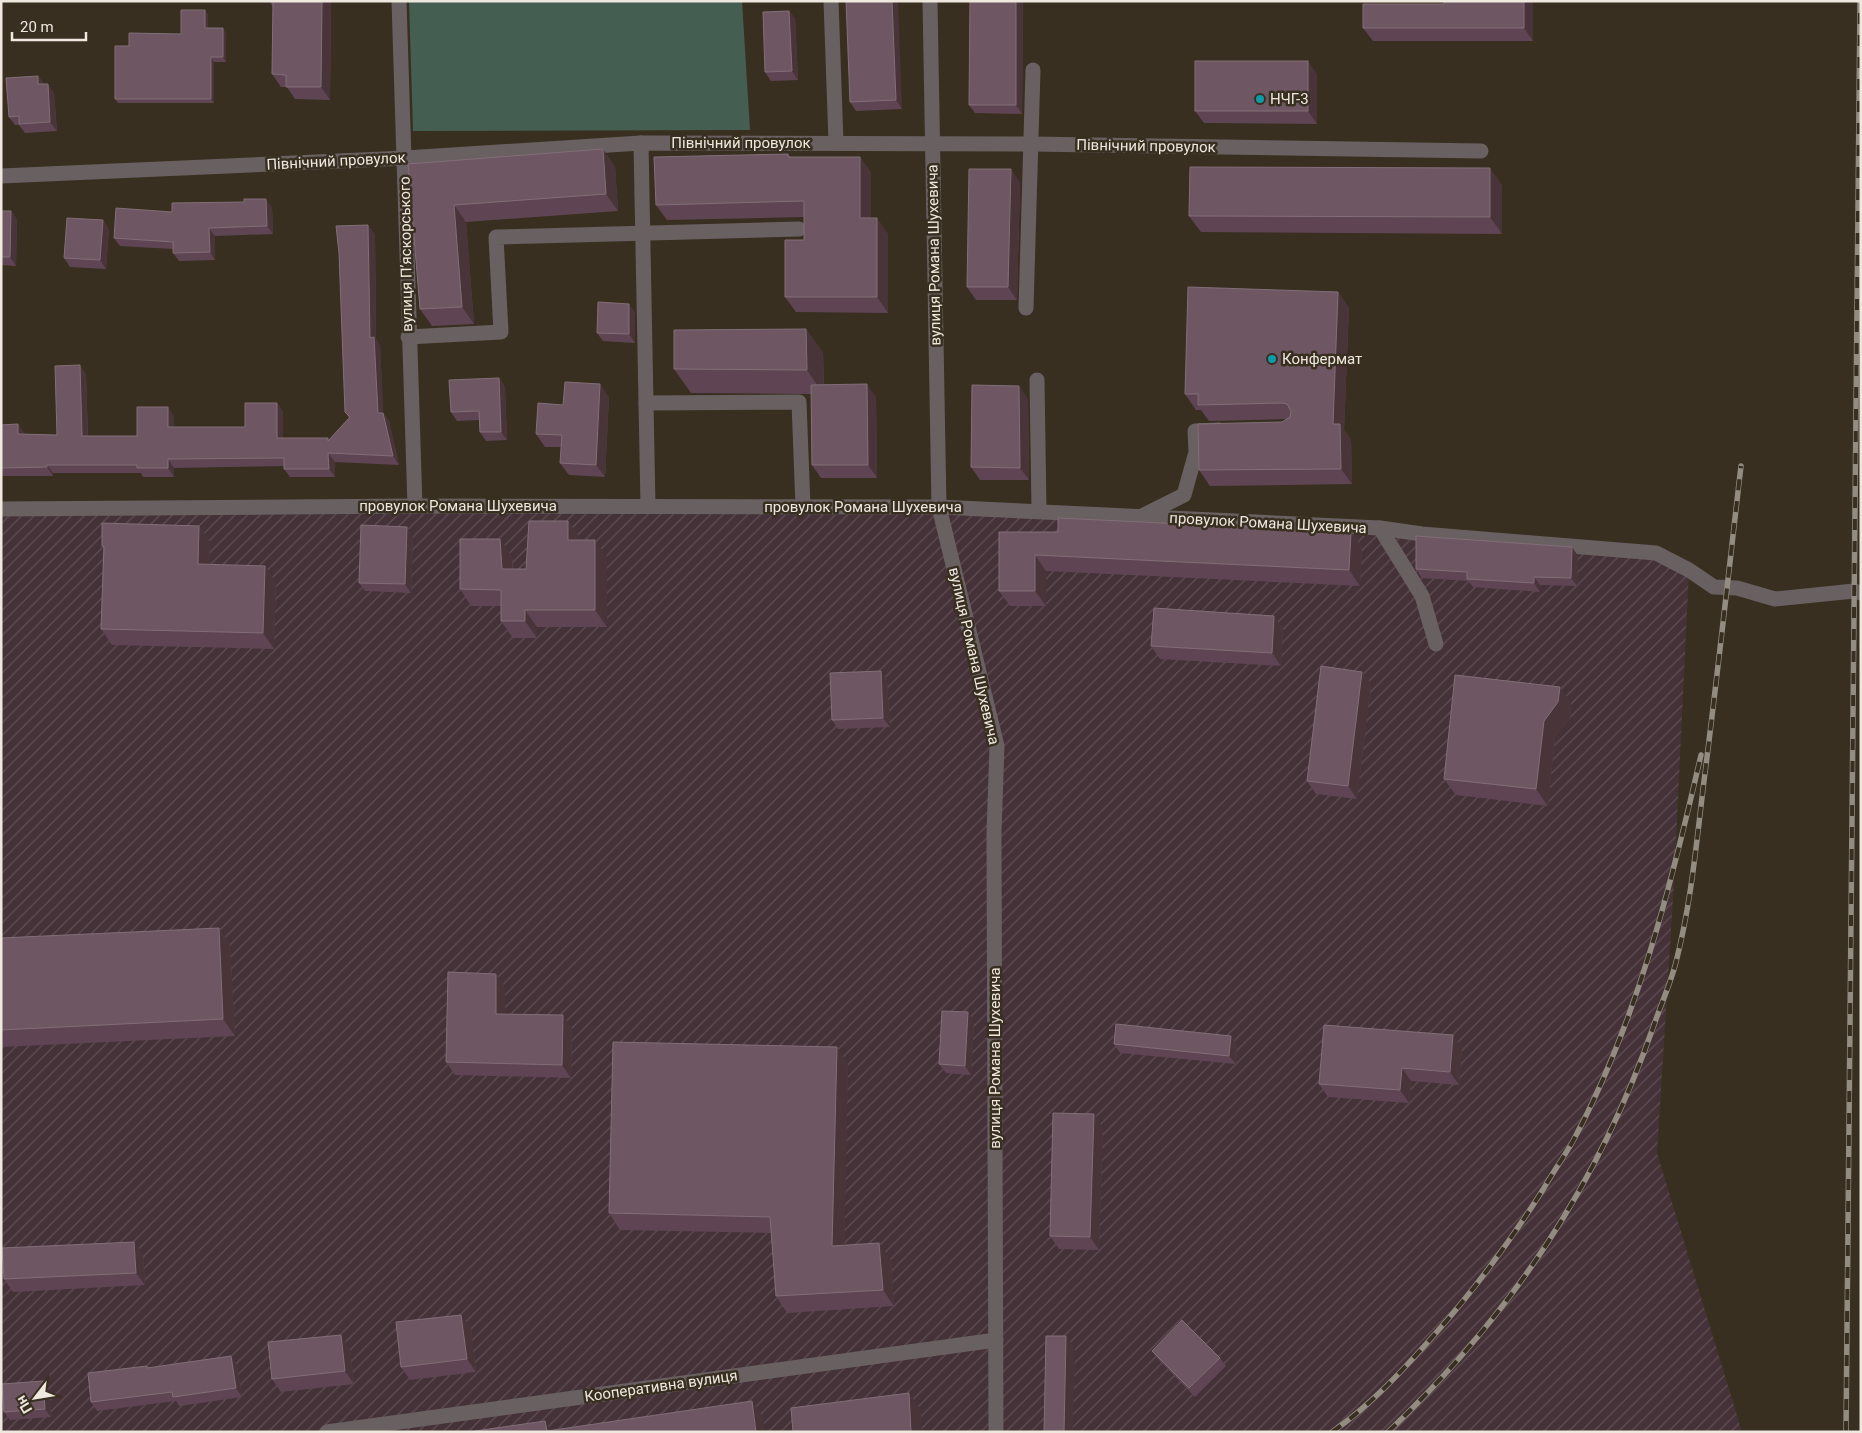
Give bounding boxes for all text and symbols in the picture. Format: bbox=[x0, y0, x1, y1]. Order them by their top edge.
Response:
scale bar bbox=[12, 10, 86, 42]
text: 20 m bbox=[20, 18, 54, 36]
place label: НЧГ-3 bbox=[1270, 90, 1309, 108]
marker: НЧГ-3 bbox=[1254, 93, 1266, 105]
street label: Північний провулок bbox=[671, 134, 811, 152]
street label: Північний провулок bbox=[1076, 136, 1216, 156]
street label: Північний провулок bbox=[266, 148, 406, 174]
street label: вулиця Романа Шухевича bbox=[923, 164, 945, 346]
street label: вулиця Пʼяскорського bbox=[396, 176, 416, 332]
place label: Конфермат bbox=[1282, 350, 1362, 368]
marker: Конфермат bbox=[1266, 353, 1278, 365]
street label: провулок Романа Шухевича bbox=[359, 497, 557, 515]
street label: провулок Романа Шухевича bbox=[764, 498, 962, 516]
street label: провулок Романа Шухевича bbox=[1169, 509, 1367, 537]
street label: вулиця Романа Шухевича bbox=[945, 566, 1003, 746]
street label: вулиця Романа Шухевича bbox=[986, 967, 1004, 1149]
street label: Кооперативна вулиця bbox=[583, 1366, 739, 1406]
north arrow bbox=[10, 1373, 60, 1423]
text: Пн bbox=[12, 1393, 35, 1416]

